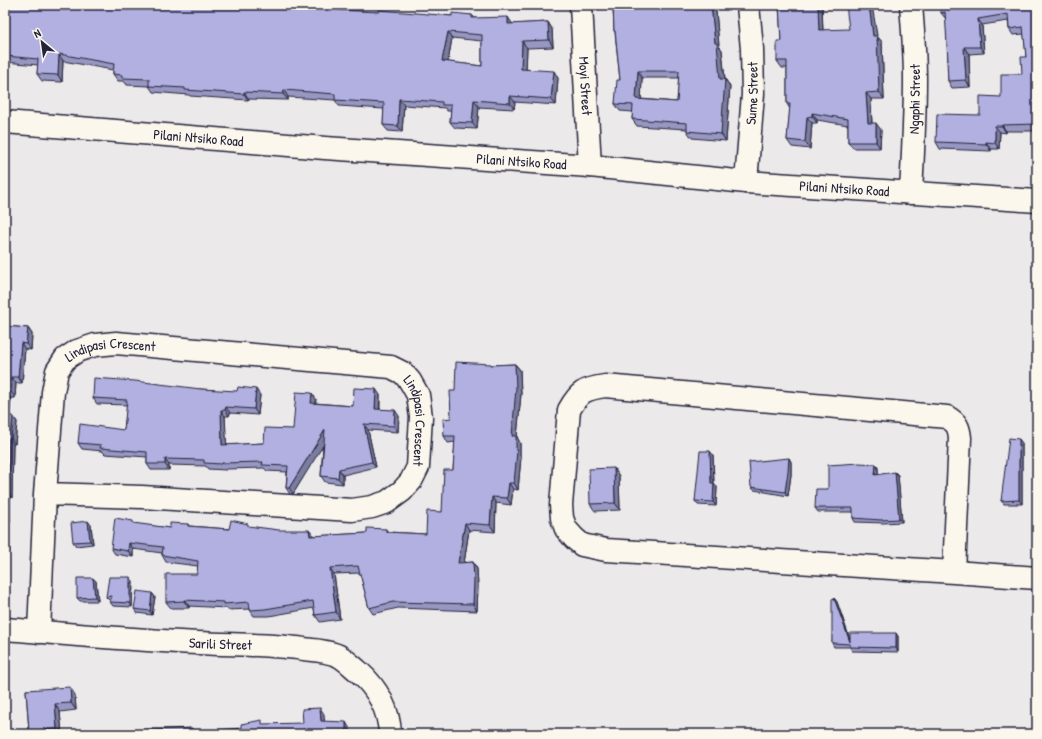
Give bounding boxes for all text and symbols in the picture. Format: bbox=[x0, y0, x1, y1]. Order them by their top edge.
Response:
north arrow bbox=[22, 22, 62, 62]
text: N bbox=[31, 26, 43, 41]
street label: Moyi Street bbox=[575, 56, 597, 116]
street label: Sume Street bbox=[741, 61, 762, 125]
street label: Ngaphi Street bbox=[904, 64, 925, 134]
street label: Pilani Ntsiko Road bbox=[153, 124, 245, 150]
street label: Pilani Ntsiko Road bbox=[476, 148, 568, 173]
street label: Pilani Ntsiko Road bbox=[799, 175, 891, 200]
street label: Lindipasi Crescent bbox=[61, 333, 157, 366]
street label: Lindipasi Crescent bbox=[400, 370, 431, 467]
street label: Sarili Street bbox=[188, 633, 253, 654]

